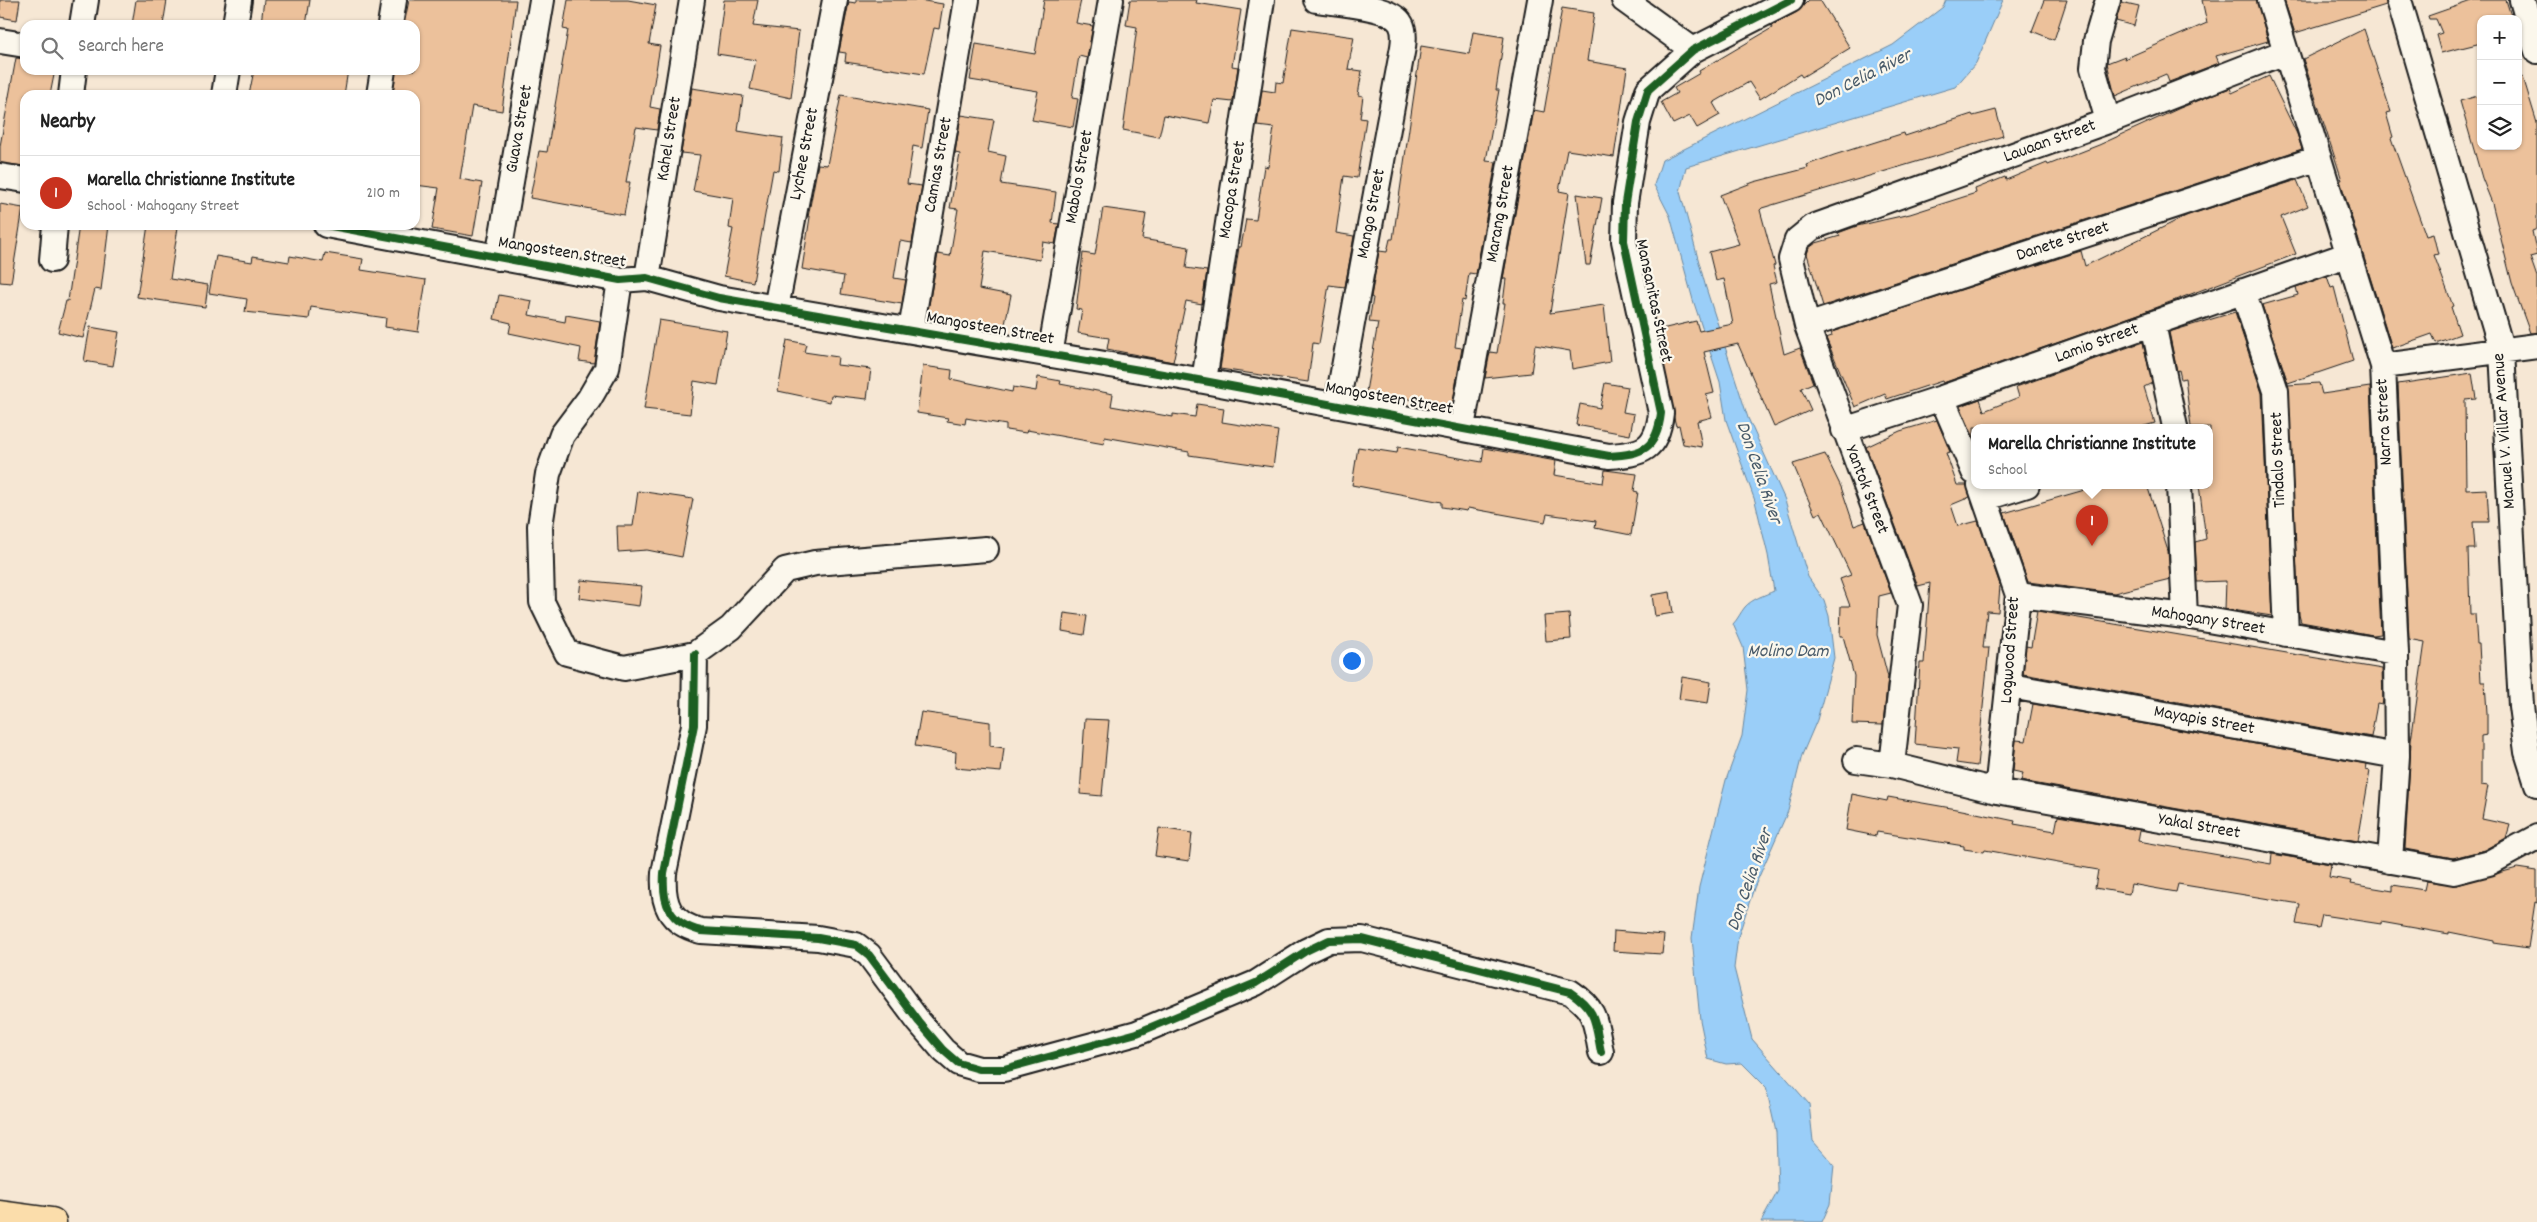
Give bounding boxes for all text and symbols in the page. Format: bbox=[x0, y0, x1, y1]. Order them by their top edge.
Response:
map controls bbox=[2477, 15, 2522, 150]
button: + bbox=[2477, 15, 2522, 60]
search box bbox=[20, 20, 420, 75]
icon: search bbox=[38, 34, 66, 62]
text: Search here bbox=[78, 34, 164, 61]
water label: Don Celia River bbox=[1809, 42, 1918, 115]
button: − bbox=[2477, 60, 2522, 105]
street label: Guava Street bbox=[500, 83, 540, 175]
street label: Kahel Street bbox=[651, 95, 689, 183]
street label: Lychee Street bbox=[784, 105, 826, 202]
button: layers bbox=[2477, 105, 2522, 150]
text: Nearby bbox=[40, 108, 95, 138]
street label: Lauaan Street bbox=[2000, 114, 2100, 170]
street label: Camias Street bbox=[918, 115, 960, 215]
street label: Mabolo Street bbox=[1059, 128, 1101, 226]
street label: Macopa Street bbox=[1213, 139, 1253, 241]
street label: Marang Street bbox=[1480, 163, 1522, 265]
street label: Mango Street bbox=[1351, 167, 1393, 261]
text: Marella Christianne Institute bbox=[87, 168, 295, 195]
text: 1 bbox=[54, 182, 58, 205]
text: 210 m bbox=[366, 182, 400, 205]
text: School · Mahogany Street bbox=[87, 195, 239, 218]
street label: Danete Street bbox=[2013, 215, 2113, 269]
street label: Mangosteen Street bbox=[496, 231, 628, 276]
street label: Mansanitas Street bbox=[1628, 237, 1678, 365]
street label: Mangosteen Street bbox=[924, 305, 1056, 353]
street label: Lamio Street bbox=[2052, 317, 2143, 371]
street label: Manuel V. Villar Avenue bbox=[2487, 352, 2523, 510]
street label: Mangosteen Street bbox=[1323, 375, 1455, 423]
street label: Narra Street bbox=[2370, 378, 2400, 466]
street label: Tindalo Street bbox=[2265, 411, 2293, 508]
water label: Don Celia River bbox=[1728, 418, 1789, 530]
popup bbox=[1971, 424, 2213, 489]
text: Marella Christianne Institute bbox=[1988, 432, 2196, 459]
street label: Yantok Street bbox=[1838, 442, 1895, 538]
text: School bbox=[1988, 459, 2027, 482]
pin: 1 bbox=[2076, 505, 2108, 546]
street label: Logwood Street bbox=[1995, 595, 2027, 704]
street label: Mahogany Street bbox=[2149, 600, 2267, 642]
water label: Molino Dam bbox=[1748, 639, 1829, 666]
your location bbox=[1339, 648, 1365, 674]
street label: Mayapis Street bbox=[2152, 700, 2257, 742]
street label: Yakal Street bbox=[2156, 807, 2242, 847]
water label: Don Celia River bbox=[1721, 823, 1782, 935]

